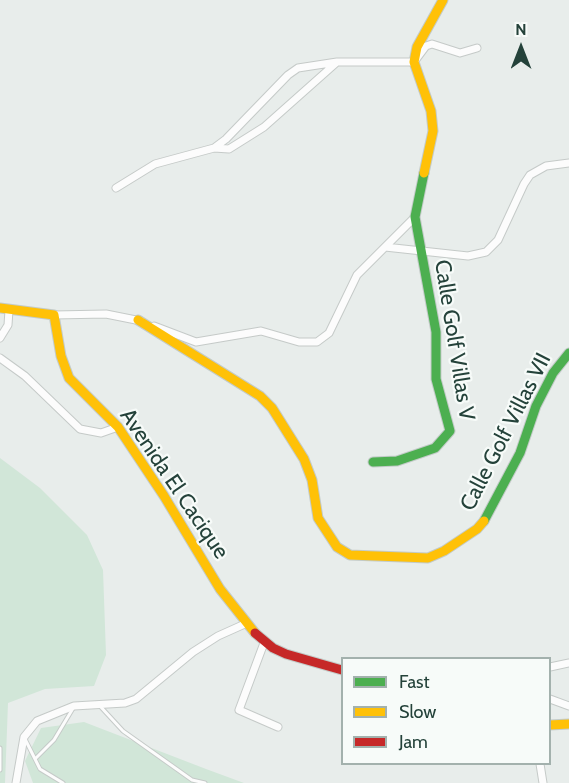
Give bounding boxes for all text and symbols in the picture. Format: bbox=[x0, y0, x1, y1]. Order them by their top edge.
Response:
north arrow bbox=[491, 18, 551, 78]
text: N bbox=[515, 20, 527, 39]
street label: Calle Golf Villas V bbox=[428, 258, 480, 422]
street label: Calle Golf Villas VII bbox=[455, 349, 557, 515]
street label: Avenida El Cacique bbox=[114, 404, 234, 564]
legend bbox=[341, 657, 551, 765]
text: Fast bbox=[399, 671, 430, 693]
text: Slow bbox=[399, 701, 436, 723]
text: Jam bbox=[399, 731, 428, 753]

